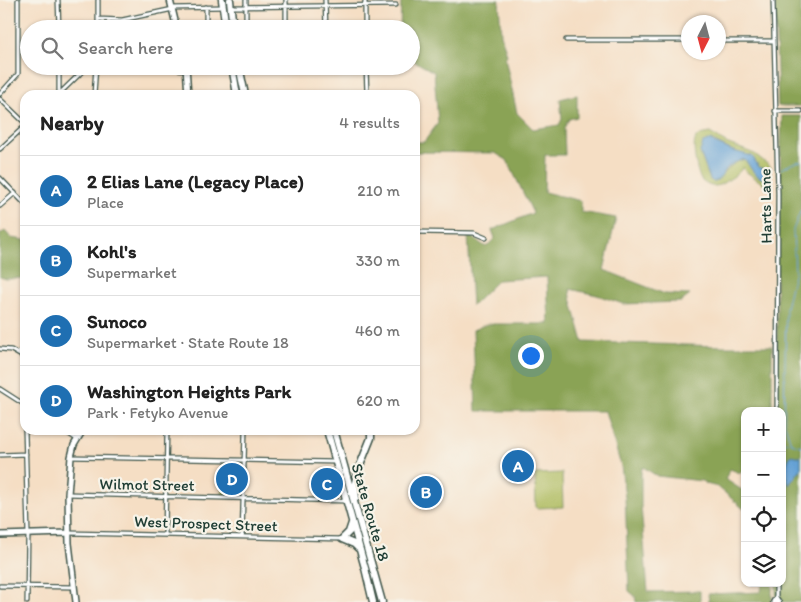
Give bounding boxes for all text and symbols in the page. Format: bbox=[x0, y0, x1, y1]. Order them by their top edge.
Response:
north arrow bbox=[681, 15, 726, 60]
search box bbox=[20, 20, 420, 75]
icon: search bbox=[38, 34, 66, 62]
text: Search here bbox=[78, 36, 173, 59]
text: Nearby bbox=[40, 110, 104, 135]
text: 4 results bbox=[339, 113, 400, 132]
street label: Harts Lane bbox=[755, 168, 776, 244]
text: 2 Elias Lane (Legacy Place) bbox=[87, 170, 304, 193]
text: A bbox=[51, 181, 61, 200]
text: 210 m bbox=[357, 181, 400, 200]
text: Place bbox=[87, 193, 124, 212]
text: Kohl's bbox=[87, 240, 136, 263]
text: B bbox=[51, 251, 61, 270]
text: 330 m bbox=[356, 251, 400, 270]
text: Supermarket bbox=[87, 263, 177, 282]
text: Sunoco bbox=[87, 310, 147, 333]
text: C bbox=[51, 321, 61, 340]
text: 460 m bbox=[355, 321, 400, 340]
text: Supermarket · State Route 18 bbox=[87, 333, 289, 352]
your location bbox=[518, 343, 544, 369]
text: Washington Heights Park bbox=[87, 380, 291, 403]
text: D bbox=[51, 391, 61, 410]
text: 620 m bbox=[356, 391, 400, 410]
text: Park · Fetyko Avenue bbox=[87, 403, 228, 422]
map controls bbox=[741, 407, 786, 587]
button: + bbox=[741, 407, 786, 452]
pin: A bbox=[502, 447, 534, 485]
button: − bbox=[741, 452, 786, 497]
pin: D bbox=[216, 460, 248, 498]
street label: State Route 18 bbox=[347, 461, 394, 563]
pin: C bbox=[311, 465, 343, 503]
pin: B bbox=[410, 473, 442, 511]
street label: Wilmot Street bbox=[99, 474, 195, 495]
button: locate bbox=[741, 497, 786, 542]
street label: West Prospect Street bbox=[134, 512, 278, 535]
button: layers bbox=[741, 542, 786, 587]

